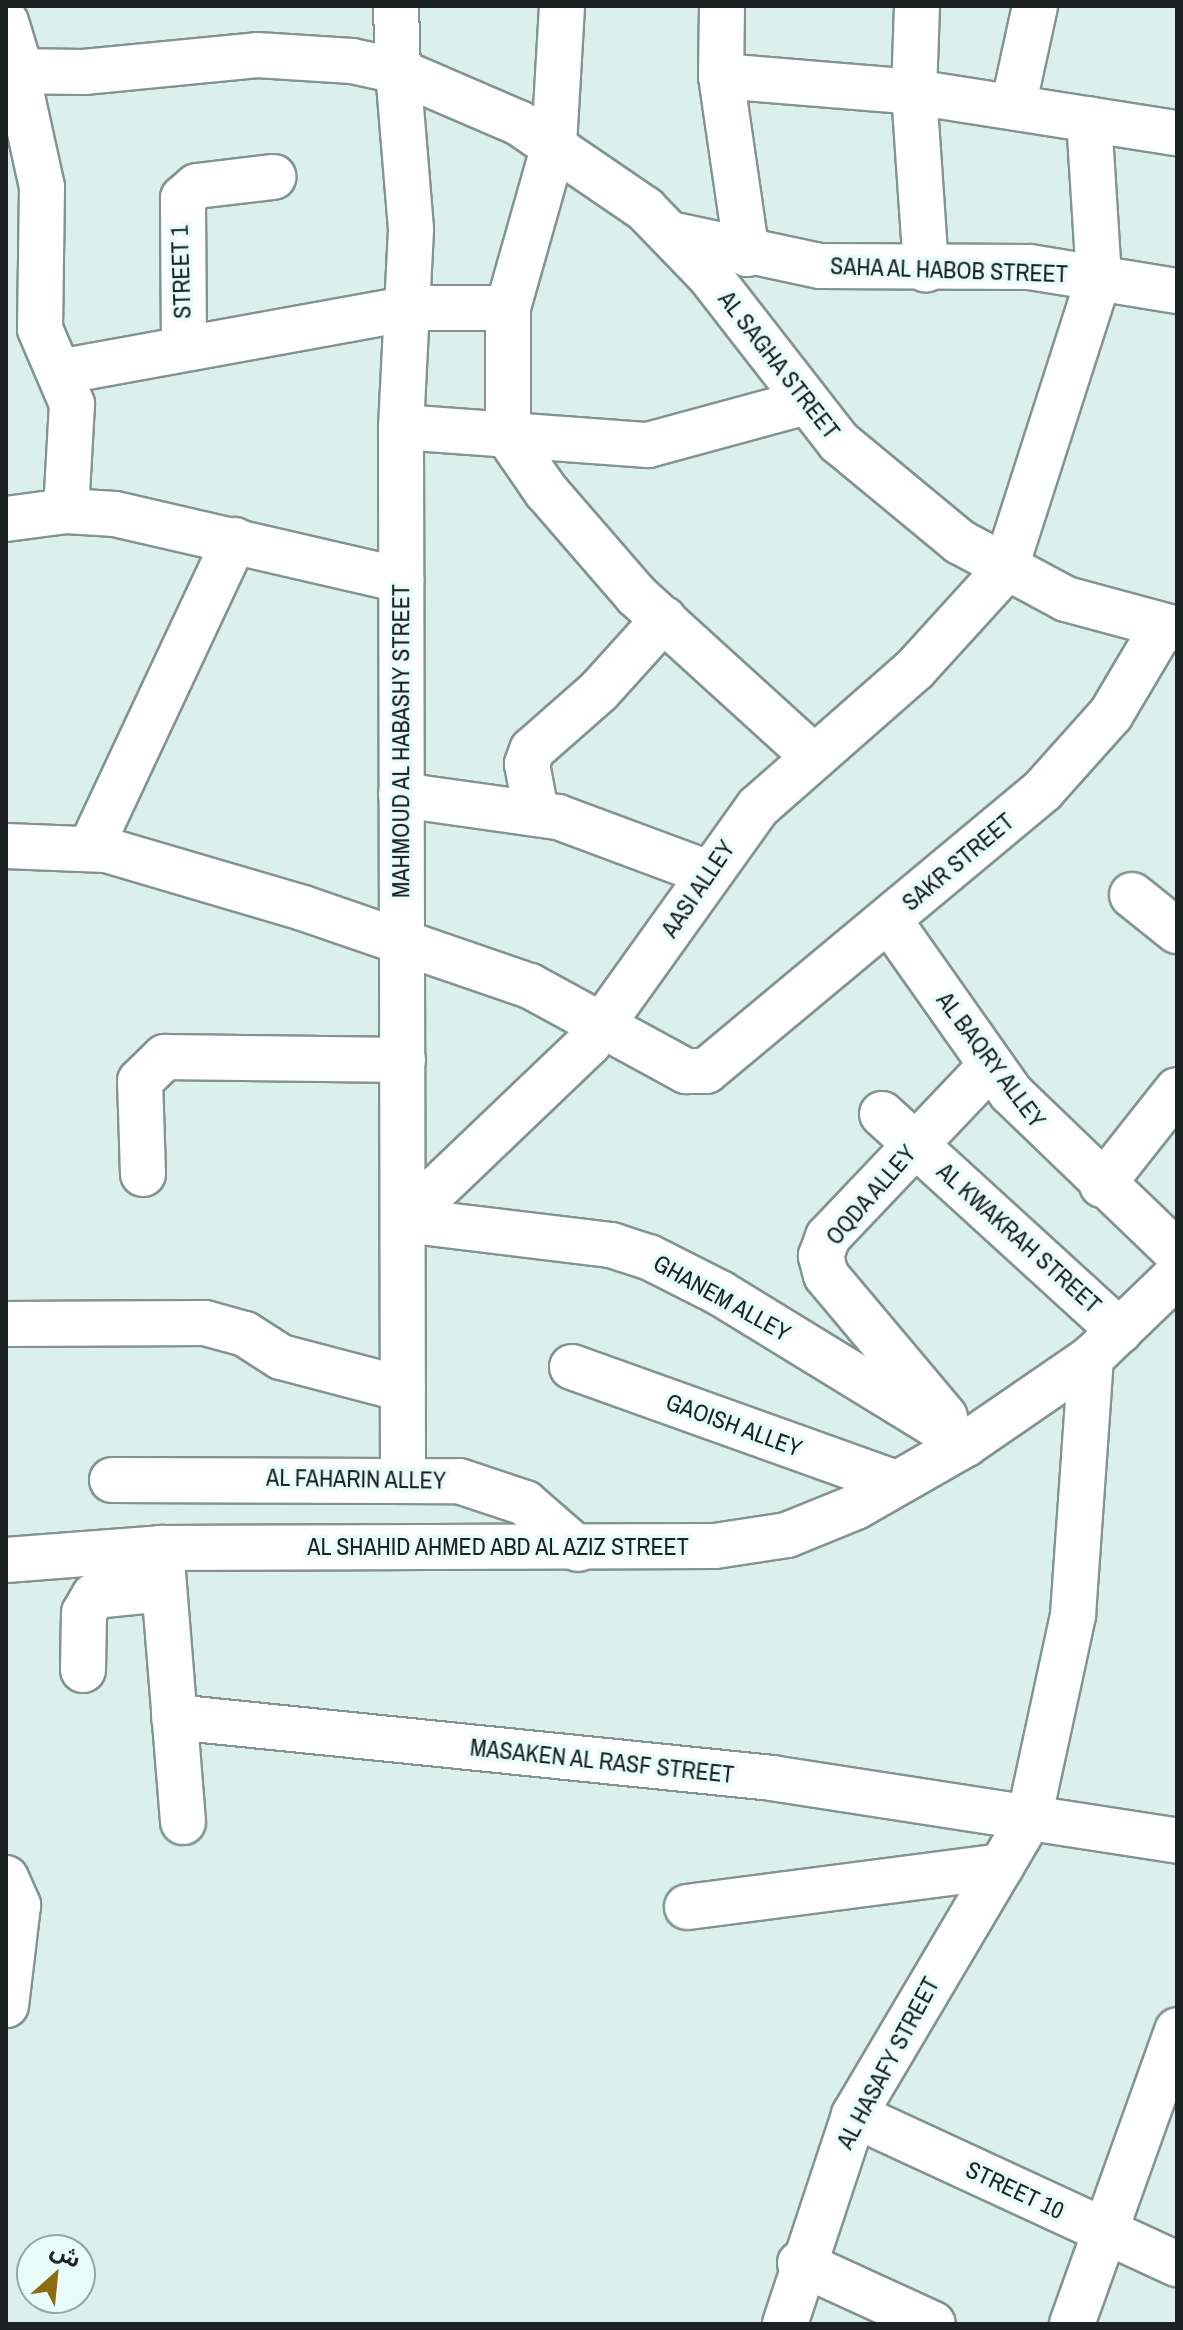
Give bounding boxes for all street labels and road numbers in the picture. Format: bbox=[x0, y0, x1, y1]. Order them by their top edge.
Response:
street label: STREET 1 bbox=[165, 224, 197, 320]
street label: SAHA AL HABOB STREET bbox=[828, 251, 1070, 289]
street label: AL SAGHA STREET bbox=[712, 285, 846, 445]
street label: MAHMOUD AL HABASHY STREET bbox=[387, 583, 415, 899]
street label: SAKR STREET bbox=[896, 807, 1020, 917]
street label: AASI ALLEY bbox=[655, 835, 741, 943]
street label: AL BAQRY ALLEY bbox=[930, 986, 1052, 1134]
street label: OQDA ALLEY bbox=[819, 1138, 923, 1252]
street label: AL KWAKRAH STREET bbox=[931, 1157, 1107, 1319]
street label: GHANEM ALLEY bbox=[648, 1248, 796, 1348]
street label: GAOISH ALLEY bbox=[662, 1387, 806, 1463]
street label: AL FAHARIN ALLEY bbox=[265, 1463, 447, 1495]
street label: AL SHAHID AHMED ABD AL AZIZ STREET bbox=[304, 1533, 692, 1561]
street label: MASAKEN AL RASF STREET bbox=[468, 1733, 736, 1789]
street label: AL HASAFY STREET bbox=[830, 1972, 946, 2154]
street label: STREET 10 bbox=[961, 2155, 1069, 2225]

